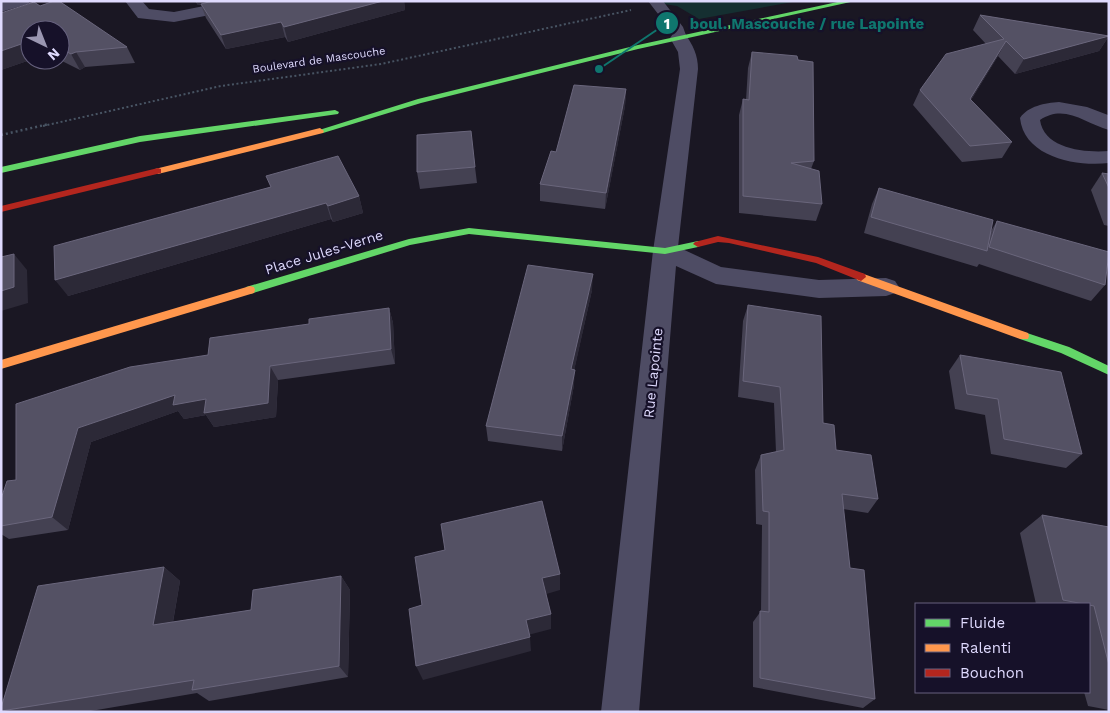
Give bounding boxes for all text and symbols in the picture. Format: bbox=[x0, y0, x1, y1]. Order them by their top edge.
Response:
callout: boul. Mascouche / rue Lapointe bbox=[655, 8, 934, 38]
text: 1 bbox=[664, 15, 670, 33]
text: boul. Mascouche / rue Lapointe bbox=[690, 15, 924, 33]
north arrow bbox=[20, 20, 70, 70]
street label: Boulevard de Mascouche bbox=[252, 44, 386, 76]
text: N bbox=[45, 45, 63, 64]
street label: Place Jules-Verne bbox=[263, 226, 385, 278]
street label: Rue Lapointe bbox=[640, 327, 666, 419]
legend bbox=[915, 603, 1090, 693]
text: Fluide bbox=[960, 614, 1005, 632]
text: Ralenti bbox=[960, 639, 1011, 657]
text: Bouchon bbox=[960, 664, 1024, 682]

